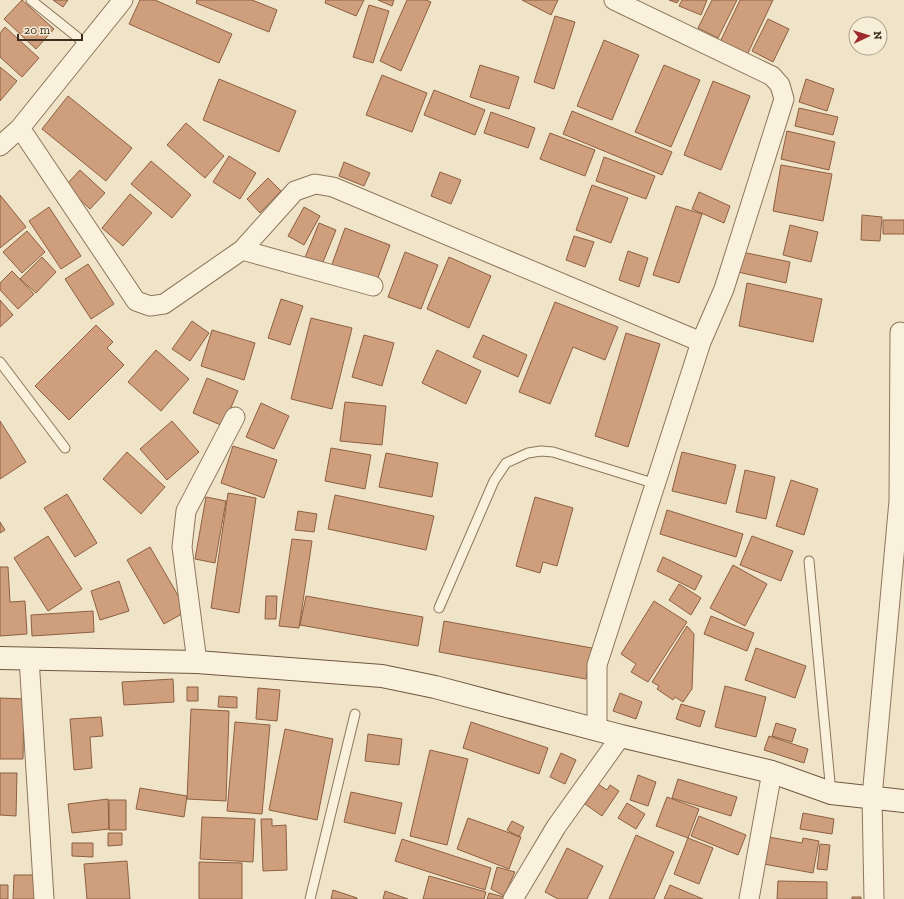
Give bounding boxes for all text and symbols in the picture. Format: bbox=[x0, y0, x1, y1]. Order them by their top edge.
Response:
scale bar bbox=[18, 16, 82, 42]
north arrow bbox=[848, 16, 888, 56]
text: 20 m bbox=[24, 23, 51, 37]
text: N bbox=[871, 31, 884, 41]

